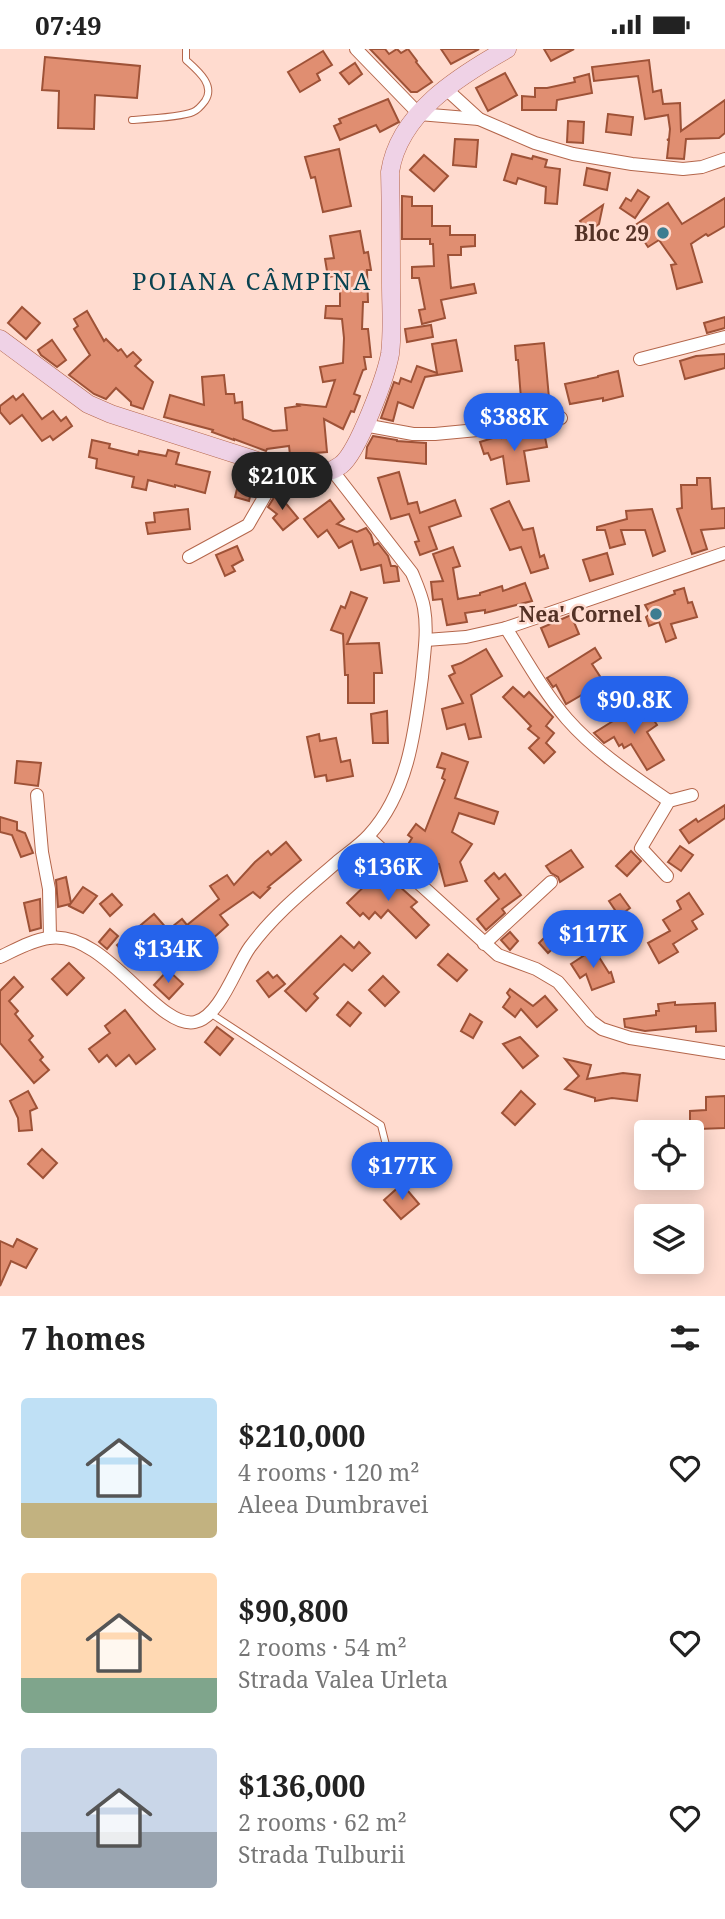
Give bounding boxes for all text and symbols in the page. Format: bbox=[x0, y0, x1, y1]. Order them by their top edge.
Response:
text: 07:49 bbox=[35, 7, 102, 43]
place label: Bloc 29 bbox=[574, 219, 649, 247]
marker: Bloc 29 bbox=[655, 225, 671, 241]
district label: POIANA CÂMPINA bbox=[132, 264, 372, 297]
pin: $388K bbox=[465, 393, 563, 453]
text: $388K bbox=[480, 400, 548, 432]
pin: $210K bbox=[233, 453, 331, 512]
text: $210K bbox=[248, 459, 316, 491]
place label: Nea' Cornel bbox=[519, 600, 643, 628]
marker: Nea' Cornel bbox=[648, 606, 664, 622]
pin: $90.8K bbox=[577, 677, 691, 736]
text: $90.8K bbox=[596, 683, 672, 715]
pin: $136K bbox=[339, 843, 437, 903]
text: $136K bbox=[354, 850, 422, 882]
pin: $117K bbox=[544, 911, 642, 970]
text: $117K bbox=[559, 917, 627, 949]
pin: $134K bbox=[119, 925, 217, 985]
text: $134K bbox=[134, 932, 202, 964]
map controls bbox=[634, 1120, 704, 1274]
button: locate bbox=[634, 1120, 704, 1190]
pin: $177K bbox=[353, 1143, 451, 1202]
text: $177K bbox=[368, 1149, 436, 1181]
button: layers bbox=[634, 1204, 704, 1274]
text: 7 homes bbox=[21, 1318, 145, 1359]
icon: filters bbox=[666, 1319, 704, 1357]
text: $210,000 bbox=[238, 1415, 365, 1456]
icon: home bbox=[77, 1426, 161, 1510]
icon: heart bbox=[666, 1449, 704, 1487]
text: 4 rooms · 120 m² bbox=[238, 1456, 420, 1488]
text: Aleea Dumbravei bbox=[238, 1488, 428, 1520]
text: $90,800 bbox=[238, 1590, 349, 1631]
icon: home bbox=[77, 1601, 161, 1685]
icon: heart bbox=[666, 1624, 704, 1662]
text: 2 rooms · 54 m² bbox=[238, 1631, 407, 1663]
text: Strada Valea Urleta bbox=[238, 1663, 448, 1695]
text: $136,000 bbox=[238, 1765, 365, 1806]
icon: home bbox=[77, 1776, 161, 1860]
icon: heart bbox=[666, 1799, 704, 1837]
text: 2 rooms · 62 m² bbox=[238, 1806, 407, 1838]
text: Strada Tulburii bbox=[238, 1838, 405, 1870]

